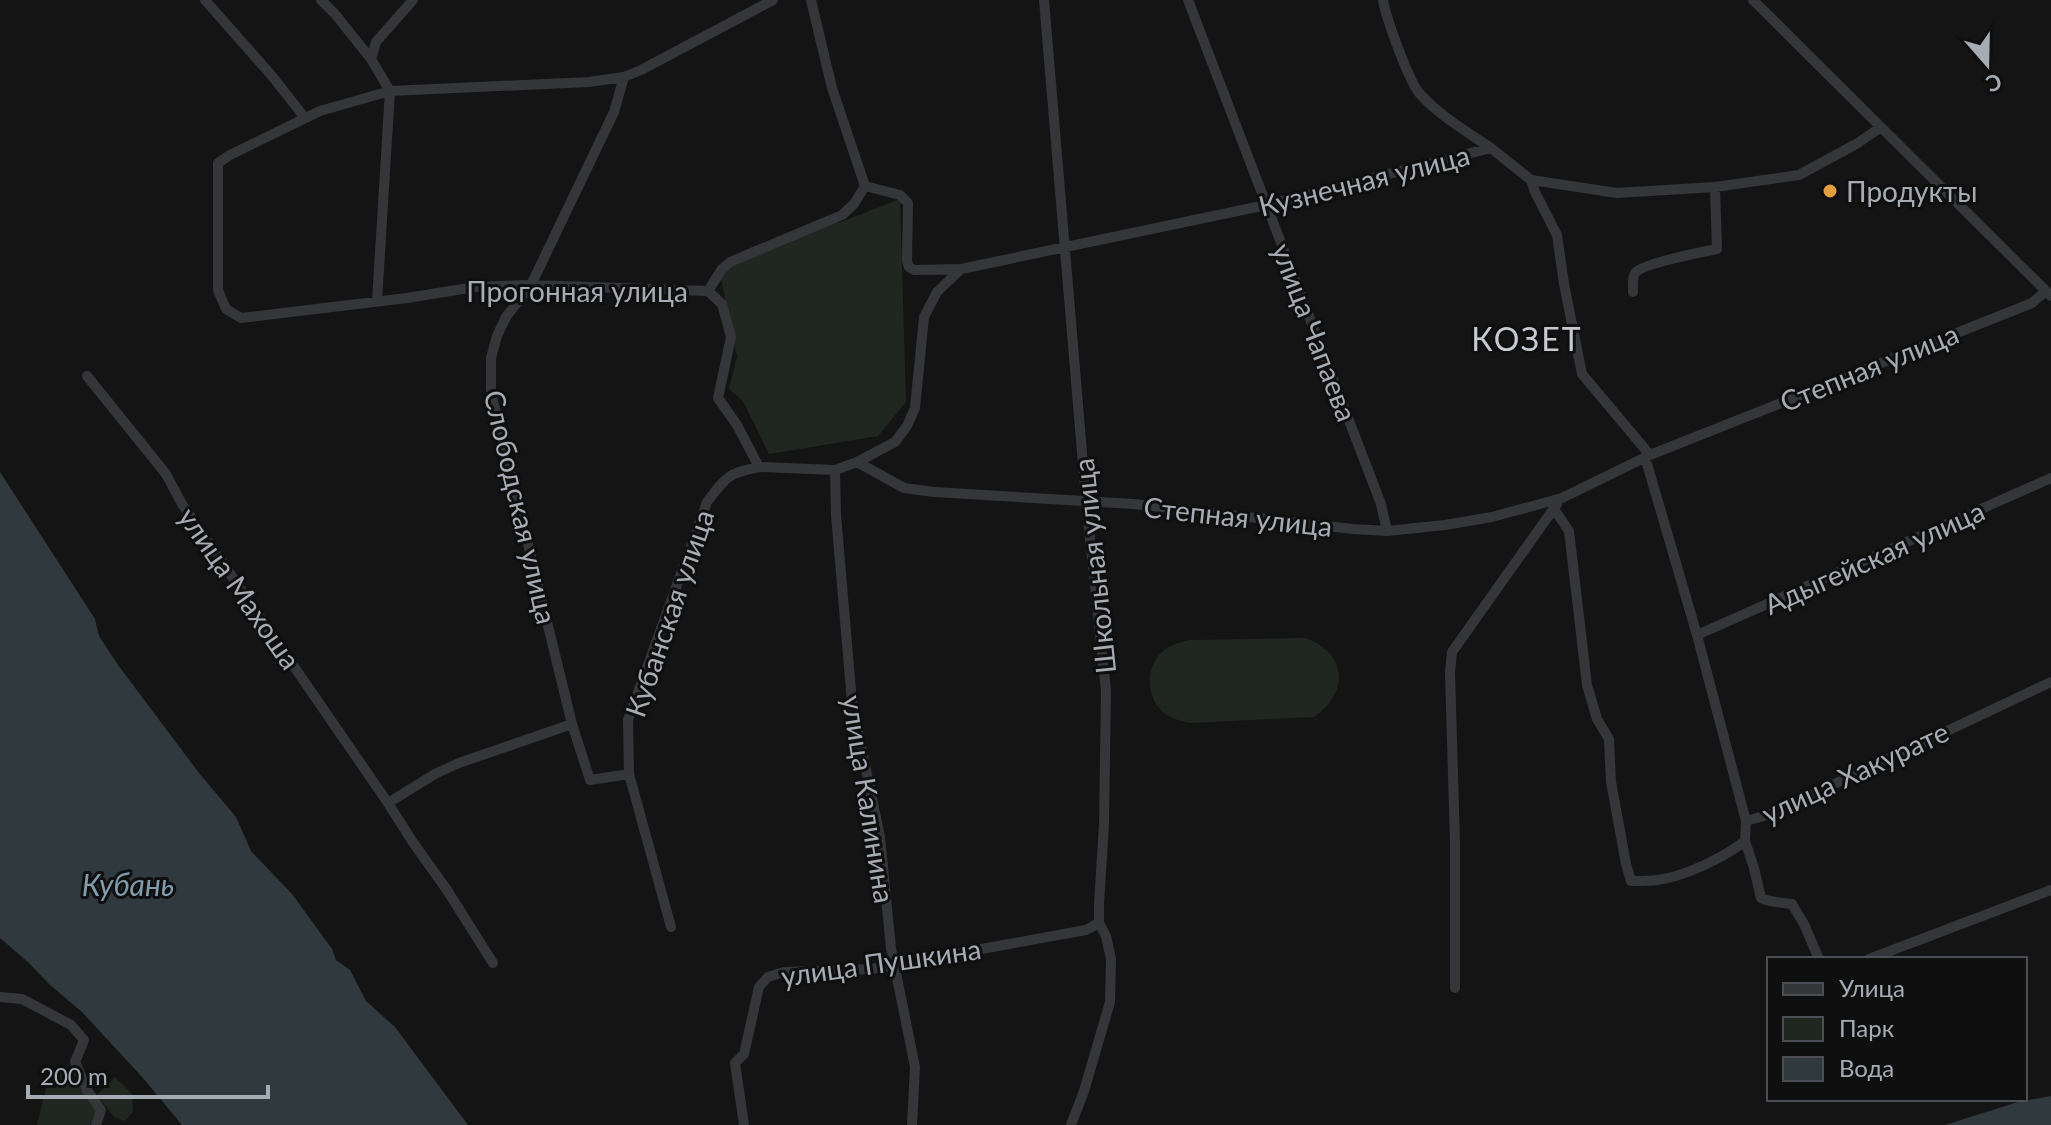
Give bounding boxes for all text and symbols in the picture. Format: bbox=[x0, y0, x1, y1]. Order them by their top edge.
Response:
north arrow bbox=[1947, 24, 2027, 104]
text: С bbox=[1982, 68, 2005, 99]
street label: Кузнечная улица bbox=[1255, 137, 1473, 223]
place label: Продукты bbox=[1846, 174, 1977, 208]
marker: Продукты bbox=[1821, 182, 1839, 200]
street label: улица Чапаева bbox=[1265, 238, 1365, 426]
street label: Прогонная улица bbox=[466, 274, 688, 308]
street label: Степная улица bbox=[1775, 316, 1963, 418]
district label: КОЗЕТ bbox=[1471, 319, 1583, 358]
street label: Слободская улица bbox=[478, 387, 564, 627]
street label: Школьная улица bbox=[1066, 457, 1122, 675]
street label: Степная улица bbox=[1142, 489, 1334, 543]
street label: Адыгейская улица bbox=[1759, 493, 1989, 621]
street label: улица Махоша bbox=[172, 501, 308, 675]
street label: Кубанская улица bbox=[618, 505, 720, 721]
street label: улица Калинина bbox=[836, 693, 902, 905]
street label: улица Хакурате bbox=[1756, 714, 1954, 830]
water label: Кубань bbox=[82, 866, 174, 902]
street label: улица Пушкина bbox=[779, 931, 983, 993]
legend bbox=[1767, 957, 2027, 1101]
text: Улица bbox=[1839, 973, 1905, 1002]
text: Парк bbox=[1839, 1013, 1895, 1042]
scale bar bbox=[28, 1049, 268, 1099]
text: Вода bbox=[1839, 1053, 1894, 1082]
text: 200 m bbox=[40, 1061, 108, 1090]

